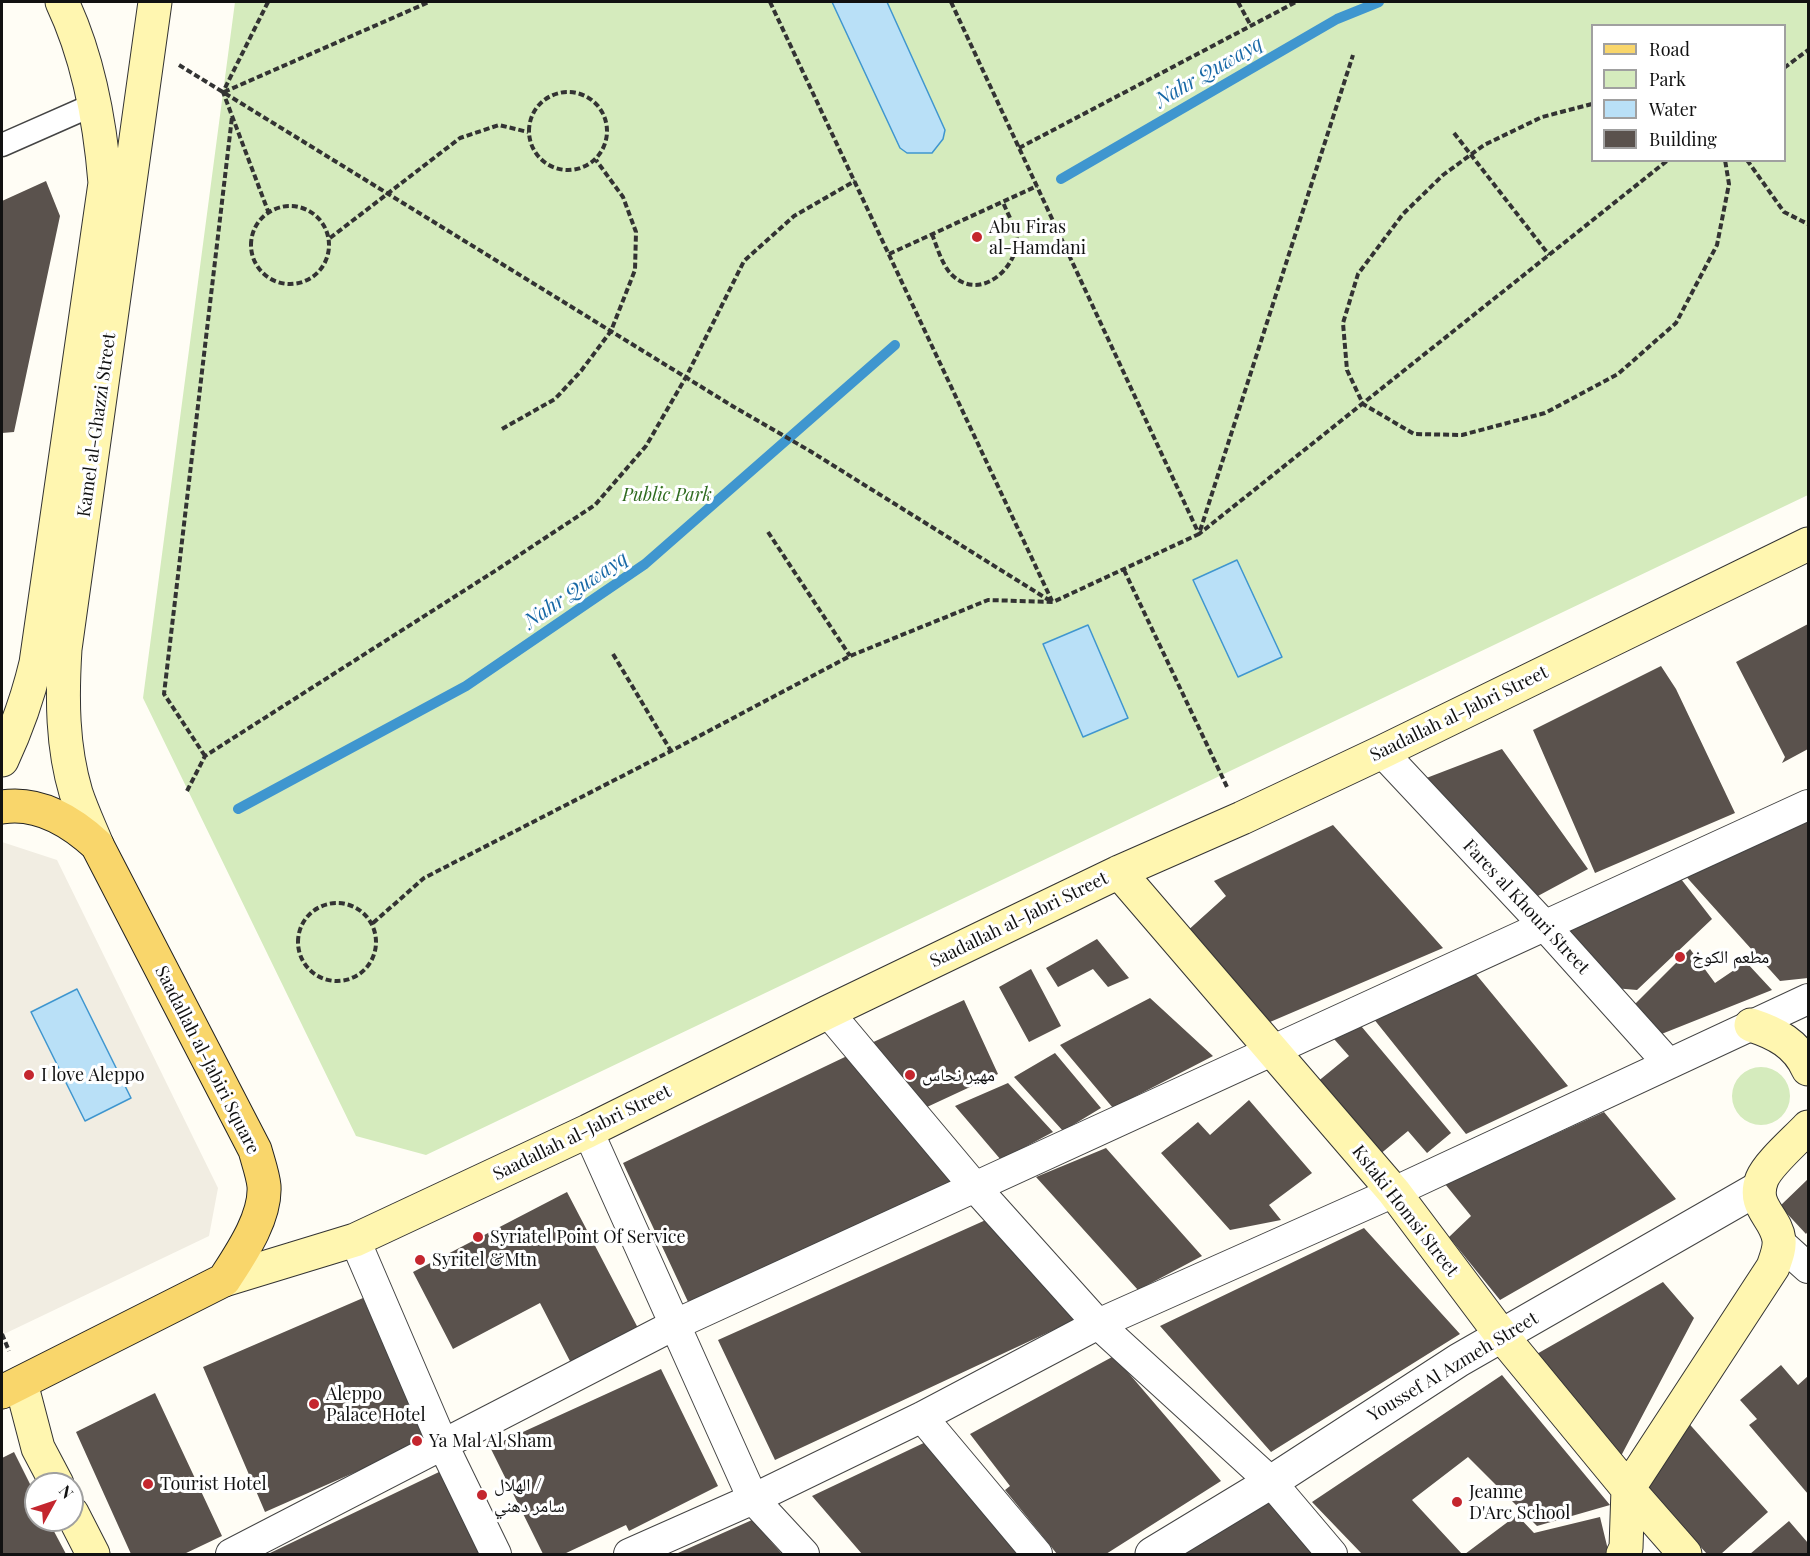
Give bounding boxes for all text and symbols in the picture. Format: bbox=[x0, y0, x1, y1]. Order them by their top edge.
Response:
legend bbox=[1591, 24, 1786, 162]
water label: Nahr Quwayq bbox=[1151, 32, 1267, 112]
text: Road bbox=[1649, 37, 1690, 61]
text: Park bbox=[1649, 67, 1686, 91]
text: Water bbox=[1649, 97, 1697, 121]
text: Building bbox=[1649, 127, 1717, 151]
place label: Abu Firas al-Hamdani bbox=[989, 216, 1086, 258]
marker: Abu Firas al-Hamdani bbox=[970, 230, 984, 244]
street label: Kamel al-Ghazzi Street bbox=[73, 331, 121, 519]
park label: Public Park bbox=[622, 484, 712, 506]
water label: Nahr Quwayq bbox=[520, 547, 632, 633]
street label: Saadallah al-Jabri Street bbox=[1367, 662, 1551, 766]
street label: Fares al Khouri Street bbox=[1458, 835, 1594, 979]
street label: Saadallah al-Jabri Street bbox=[927, 868, 1111, 972]
place label: مطعم الكوخ bbox=[1692, 946, 1769, 968]
marker: مطعم الكوخ bbox=[1673, 950, 1687, 964]
street label: Saadallah al-Jabiri Square bbox=[150, 962, 264, 1158]
place label: I love Aleppo bbox=[41, 1064, 145, 1086]
place label: مهير نحاس bbox=[922, 1064, 995, 1086]
marker: I love Aleppo bbox=[22, 1068, 36, 1082]
marker: مهير نحاس bbox=[903, 1068, 917, 1082]
street label: Saadallah al-Jabri Street bbox=[490, 1081, 674, 1185]
street label: Kstaki Homsi Street bbox=[1347, 1141, 1463, 1281]
place label: Syriatel Point Of Service bbox=[490, 1226, 686, 1248]
marker: Syriatel Point Of Service bbox=[471, 1230, 485, 1244]
place label: Syritel &Mtn bbox=[432, 1249, 537, 1271]
marker: Syritel &Mtn bbox=[413, 1253, 427, 1267]
street label: Youssef Al Azmeh Street bbox=[1364, 1308, 1542, 1426]
place label: Aleppo Palace Hotel bbox=[326, 1383, 426, 1426]
marker: Aleppo Palace Hotel bbox=[307, 1397, 321, 1411]
place label: Ya Mal Al Sham bbox=[429, 1430, 552, 1452]
marker: Ya Mal Al Sham bbox=[410, 1434, 424, 1448]
north arrow bbox=[24, 1472, 84, 1532]
place label: Tourist Hotel bbox=[160, 1473, 267, 1495]
place label: الهلال / سامر دهني bbox=[494, 1474, 565, 1516]
marker: Tourist Hotel bbox=[141, 1477, 155, 1491]
text: N bbox=[55, 1480, 78, 1503]
place label: Jeanne D'Arc School bbox=[1469, 1481, 1570, 1524]
marker: الهلال / سامر دهني bbox=[475, 1488, 489, 1502]
marker: Jeanne D'Arc School bbox=[1450, 1495, 1464, 1509]

